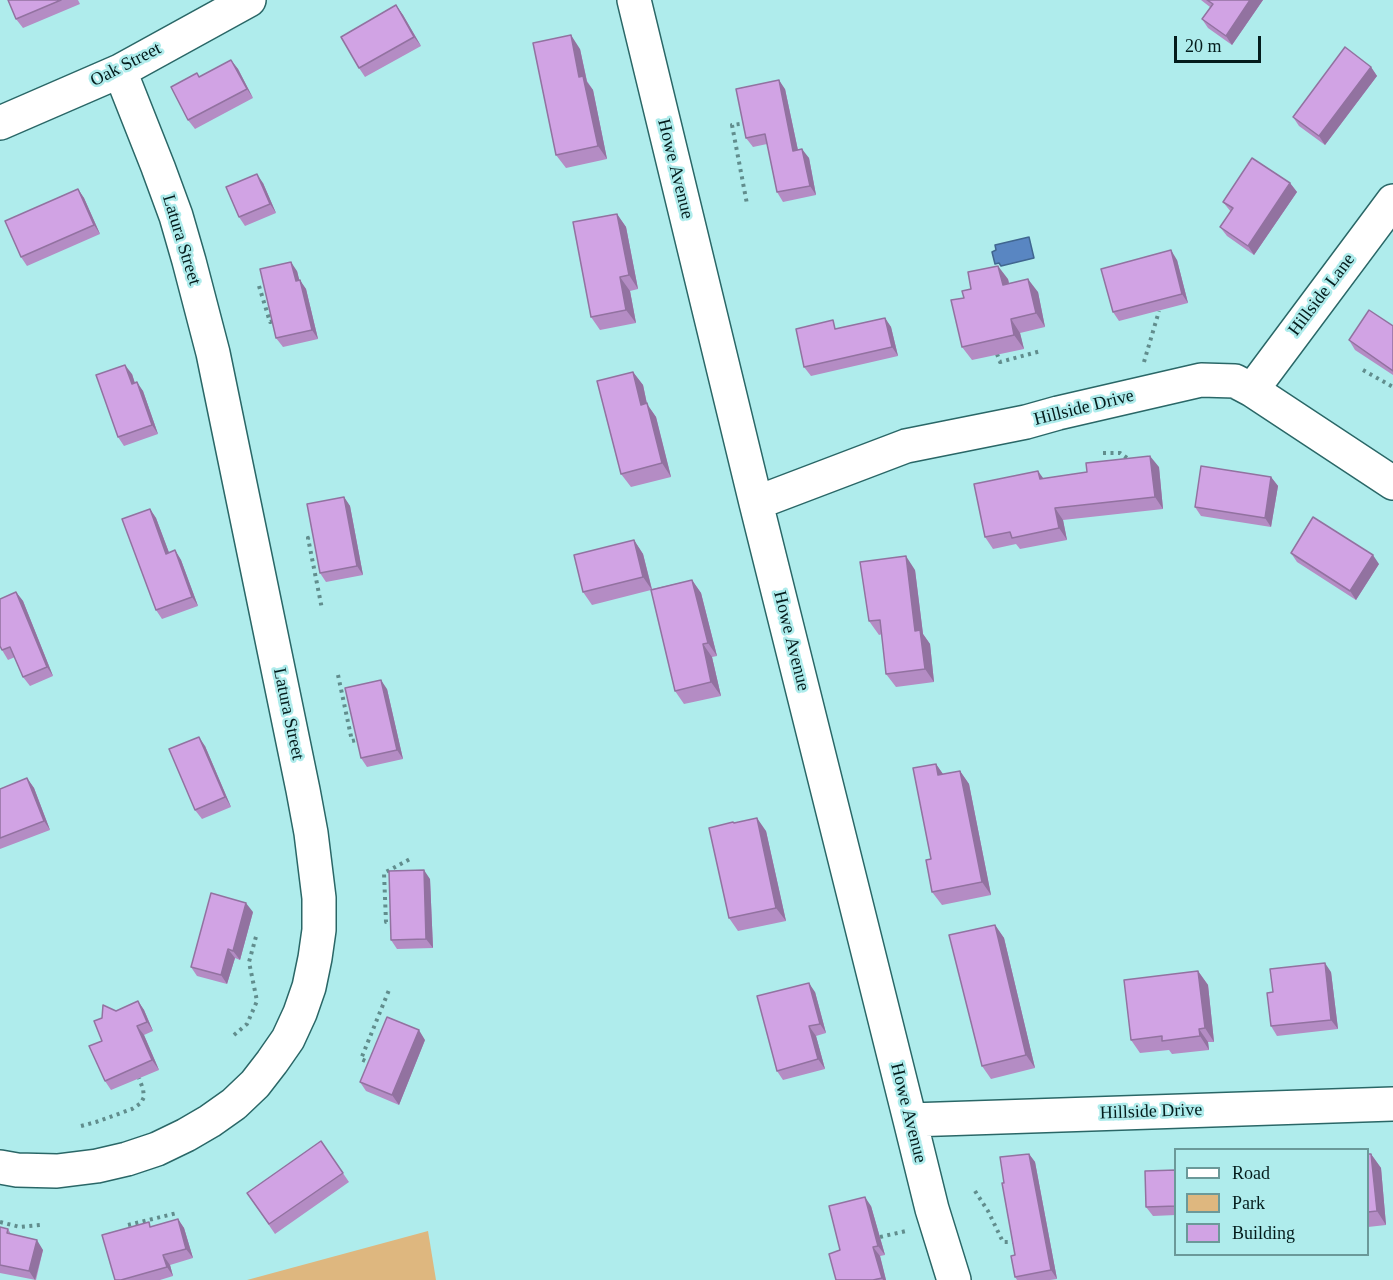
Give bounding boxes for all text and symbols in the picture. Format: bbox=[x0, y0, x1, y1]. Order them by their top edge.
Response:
scale bar bbox=[1177, 24, 1264, 62]
text: 20 m bbox=[1185, 36, 1222, 56]
street label: Oak Street bbox=[87, 38, 165, 92]
street label: Howe Avenue bbox=[652, 117, 698, 221]
street label: Latura Street bbox=[157, 192, 205, 288]
street label: Hillside Lane bbox=[1284, 250, 1360, 340]
street label: Hillside Drive bbox=[1032, 385, 1136, 431]
street label: Howe Avenue bbox=[768, 589, 814, 693]
street label: Latura Street bbox=[268, 666, 308, 762]
street label: Howe Avenue bbox=[885, 1061, 931, 1165]
street label: Hillside Drive bbox=[1099, 1099, 1203, 1125]
legend bbox=[1174, 1148, 1369, 1256]
text: Road bbox=[1232, 1163, 1270, 1183]
text: Park bbox=[1232, 1193, 1265, 1213]
text: Building bbox=[1232, 1223, 1295, 1243]

